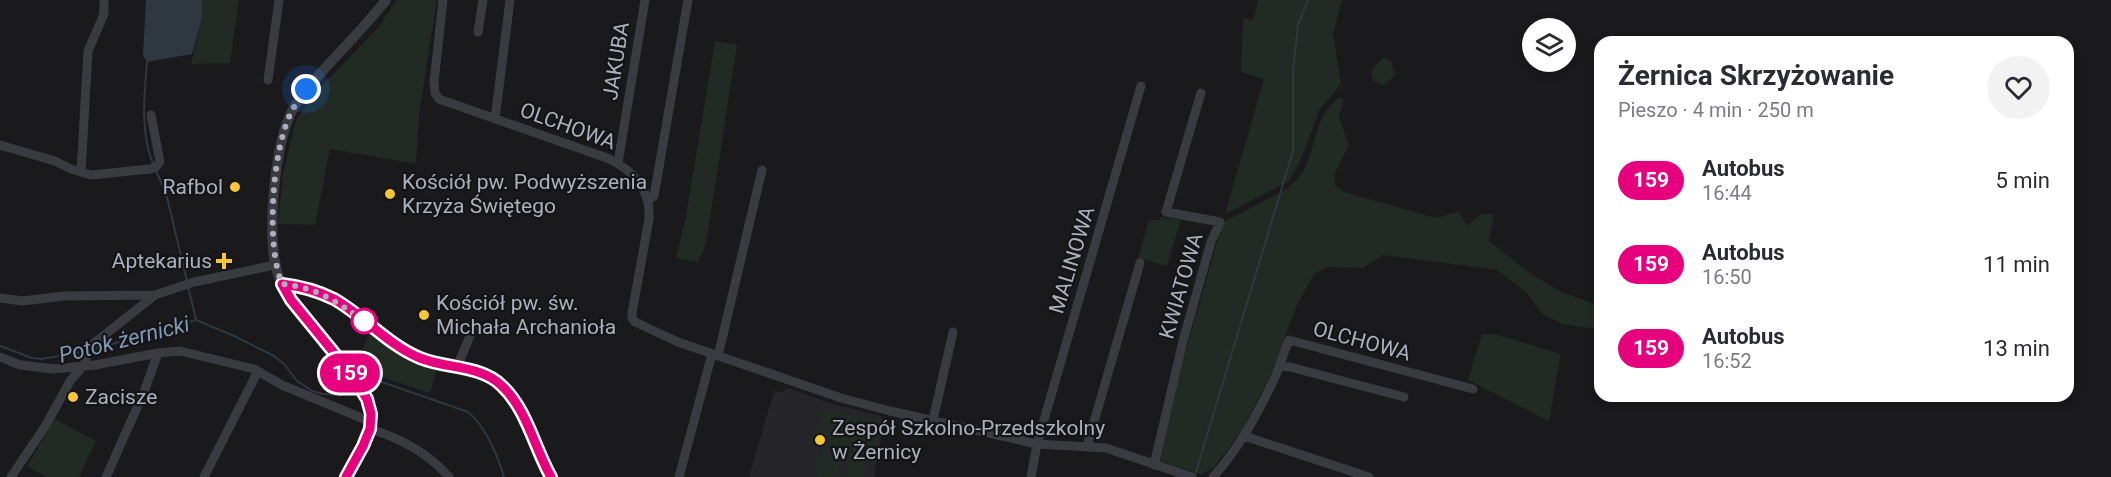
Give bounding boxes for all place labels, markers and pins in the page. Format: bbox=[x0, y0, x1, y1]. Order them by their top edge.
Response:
place label: Kościół pw. Podwyższenia Krzyża Świętego bbox=[402, 170, 647, 218]
place label: Rafbol bbox=[162, 175, 223, 199]
marker: Rafbol bbox=[228, 180, 242, 194]
marker: Kościół pw. Podwyższenia Krzyża Świętego bbox=[383, 187, 397, 201]
place label: Aptekarius bbox=[112, 249, 212, 273]
marker: Aptekarius bbox=[217, 254, 231, 268]
place label: Kościół pw. św. Michała Archanioła bbox=[436, 291, 616, 339]
unlabelled marker bbox=[351, 308, 377, 334]
marker: Kościół pw. św. Michała Archanioła bbox=[417, 308, 431, 322]
place label: Zacisze bbox=[85, 385, 157, 409]
marker: Zacisze bbox=[66, 390, 80, 404]
place label: Zespół Szkolno-Przedszkolny w Żernicy bbox=[832, 416, 1105, 464]
marker: Zespół Szkolno-Przedszkolny w Żernicy bbox=[813, 433, 827, 447]

